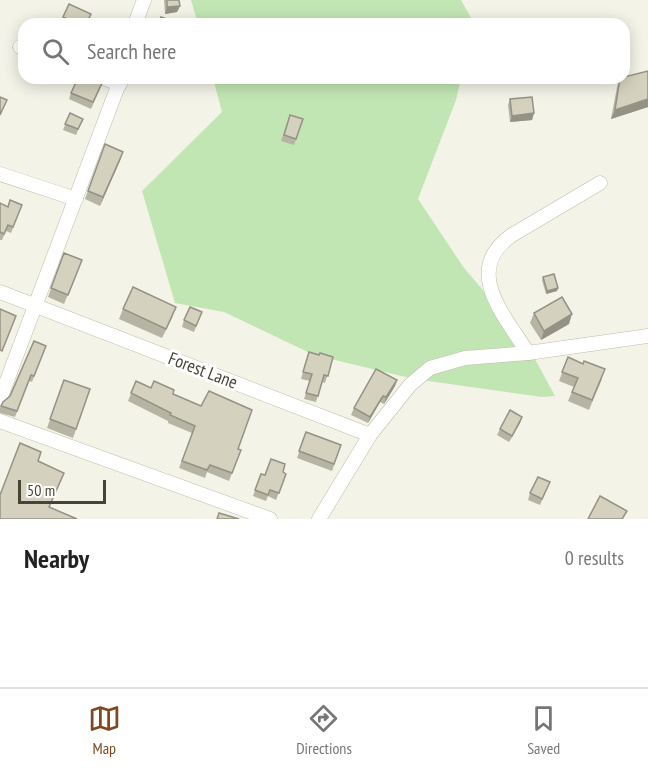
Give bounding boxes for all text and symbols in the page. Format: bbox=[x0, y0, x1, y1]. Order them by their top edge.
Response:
search box bbox=[18, 18, 630, 84]
icon: search bbox=[39, 35, 72, 68]
text: Search here bbox=[87, 37, 176, 65]
street label: Forest Lane bbox=[165, 346, 241, 394]
scale bar bbox=[18, 477, 106, 504]
text: 50 m bbox=[27, 480, 55, 500]
text: Nearby bbox=[24, 542, 89, 575]
text: 0 results bbox=[565, 545, 624, 571]
tab: Map bbox=[88, 702, 121, 758]
tab: Directions bbox=[296, 702, 352, 758]
tab: Saved bbox=[527, 702, 560, 758]

